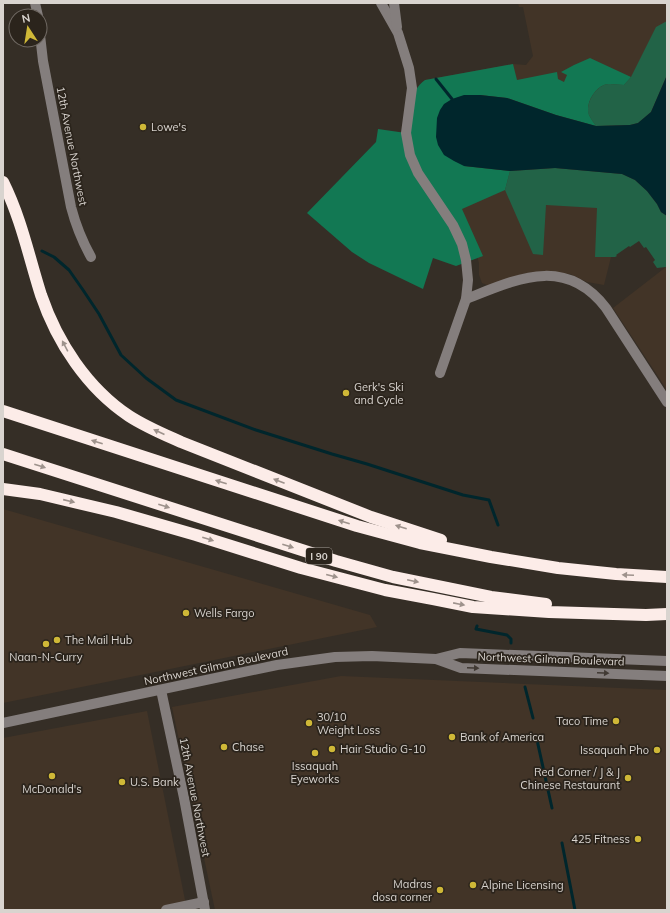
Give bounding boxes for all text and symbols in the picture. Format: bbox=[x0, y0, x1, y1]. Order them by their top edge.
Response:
north arrow bbox=[8, 8, 48, 48]
text: N bbox=[20, 11, 31, 26]
street label: 12th Avenue Northwest bbox=[54, 85, 90, 207]
place label: Lowe's bbox=[151, 120, 187, 134]
marker: Lowe's bbox=[138, 122, 148, 132]
one-way arrow bbox=[62, 340, 68, 352]
place label: Gerk's Ski and Cycle bbox=[354, 380, 404, 407]
marker: Gerk's Ski and Cycle bbox=[341, 388, 351, 398]
one-way arrow bbox=[153, 429, 165, 436]
one-way arrow bbox=[91, 439, 103, 445]
one-way arrow bbox=[34, 463, 46, 469]
one-way arrow bbox=[273, 478, 285, 484]
one-way arrow bbox=[214, 479, 226, 485]
one-way arrow bbox=[63, 499, 75, 505]
one-way arrow bbox=[158, 503, 170, 509]
one-way arrow bbox=[338, 519, 350, 525]
one-way arrow bbox=[395, 524, 407, 530]
one-way arrow bbox=[202, 536, 214, 542]
one-way arrow bbox=[282, 543, 294, 549]
road number: I 90 bbox=[306, 548, 332, 564]
one-way arrow bbox=[621, 572, 634, 578]
one-way arrow bbox=[327, 573, 339, 579]
one-way arrow bbox=[407, 579, 419, 585]
one-way arrow bbox=[453, 602, 465, 608]
place label: Wells Fargo bbox=[194, 606, 255, 620]
marker: Wells Fargo bbox=[181, 608, 191, 618]
place label: The Mail Hub bbox=[65, 633, 133, 647]
marker: The Mail Hub bbox=[52, 635, 62, 645]
marker: Naan-N-Curry bbox=[41, 639, 51, 649]
street label: Northwest Gilman Boulevard bbox=[143, 644, 289, 688]
street label: Northwest Gilman Boulevard bbox=[477, 649, 625, 669]
place label: Naan-N-Curry bbox=[9, 650, 83, 664]
one-way arrow bbox=[467, 665, 479, 672]
one-way arrow bbox=[597, 670, 609, 677]
place label: 30/10 Weight Loss bbox=[317, 710, 380, 737]
place label: Taco Time bbox=[556, 714, 608, 728]
marker: Taco Time bbox=[611, 716, 621, 726]
marker: 30/10 Weight Loss bbox=[304, 718, 314, 728]
place label: Bank of America bbox=[460, 730, 544, 744]
marker: Bank of America bbox=[447, 732, 457, 742]
street label: 12th Avenue Northwest bbox=[177, 736, 213, 858]
place label: Chase bbox=[232, 740, 264, 754]
marker: Chase bbox=[219, 742, 229, 752]
place label: Hair Studio G-10 bbox=[340, 742, 426, 756]
place label: Issaquah Pho bbox=[580, 743, 649, 757]
marker: Hair Studio G-10 bbox=[327, 744, 337, 754]
marker: Issaquah Pho bbox=[652, 745, 662, 755]
marker: Issaquah Eyeworks bbox=[310, 748, 320, 758]
place label: Issaquah Eyeworks bbox=[291, 759, 339, 786]
place label: Red Corner / J & J Chinese Restaurant bbox=[520, 765, 620, 792]
marker: McDonald's bbox=[47, 771, 57, 781]
marker: Red Corner / J & J Chinese Restaurant bbox=[623, 773, 633, 783]
place label: U.S. Bank bbox=[130, 775, 179, 789]
marker: U.S. Bank bbox=[117, 777, 127, 787]
place label: McDonald's bbox=[22, 782, 82, 796]
place label: 425 Fitness bbox=[571, 832, 630, 846]
marker: 425 Fitness bbox=[633, 834, 643, 844]
place label: Madras dosa corner bbox=[372, 877, 432, 904]
place label: Alpine Licensing bbox=[481, 878, 564, 892]
marker: Alpine Licensing bbox=[468, 880, 478, 890]
marker: Madras dosa corner bbox=[435, 885, 445, 895]

